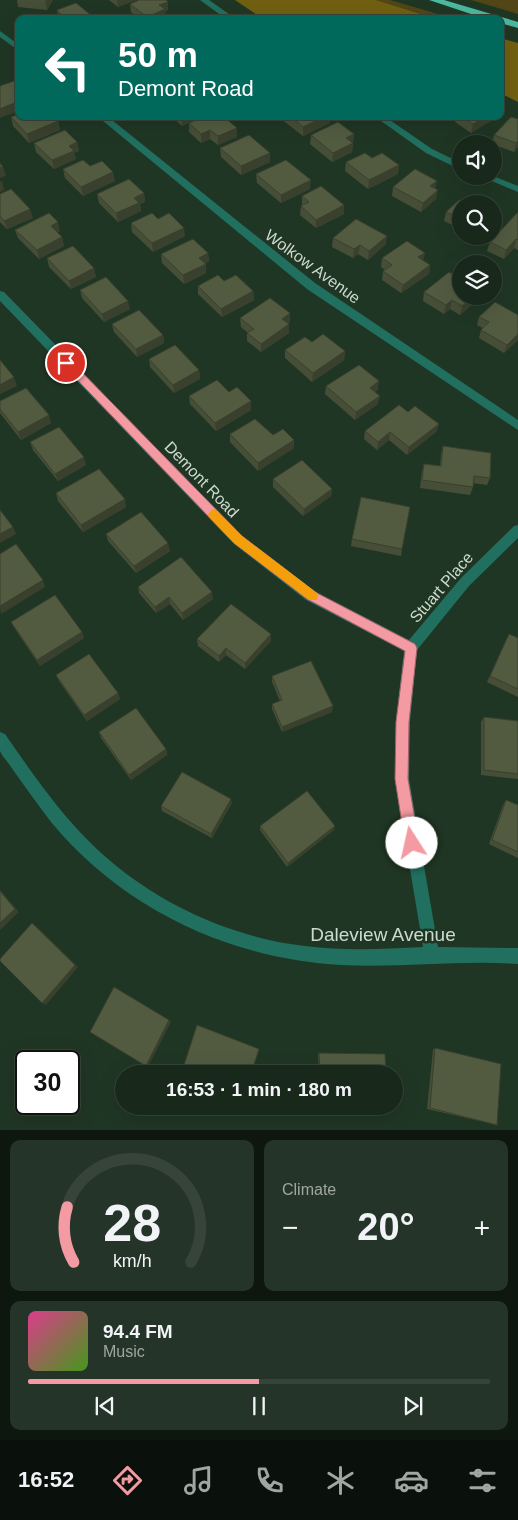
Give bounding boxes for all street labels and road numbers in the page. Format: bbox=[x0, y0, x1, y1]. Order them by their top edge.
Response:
street label: Wolkow Avenue bbox=[262, 226, 364, 307]
street label: Demont Road bbox=[161, 438, 242, 521]
street label: Stuart Place bbox=[406, 549, 476, 626]
street label: Daleview Avenue bbox=[310, 924, 456, 945]

